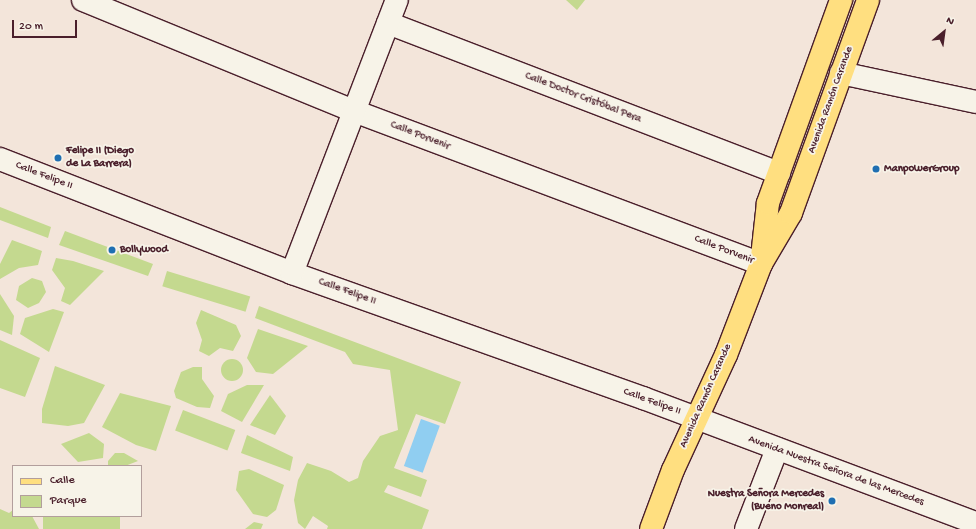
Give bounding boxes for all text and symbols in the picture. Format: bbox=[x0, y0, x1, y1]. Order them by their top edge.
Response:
scale bar bbox=[14, 12, 79, 38]
north arrow bbox=[924, 12, 964, 52]
text: N bbox=[944, 15, 956, 28]
text: 20 m bbox=[19, 20, 43, 34]
street label: Avenida Ramón Carande bbox=[806, 45, 856, 155]
street label: Calle Doctor Cristóbal Pera bbox=[523, 70, 643, 126]
street label: Calle Porvenir bbox=[388, 119, 452, 153]
place label: Felipe II (Diego de La Barrera) bbox=[66, 145, 134, 171]
marker: Felipe II (Diego de La Barrera) bbox=[53, 153, 63, 163]
street label: Calle Felipe II bbox=[13, 159, 75, 193]
place label: ManpowerGroup bbox=[884, 162, 959, 176]
marker: ManpowerGroup bbox=[871, 164, 881, 174]
street label: Calle Porvenir bbox=[692, 233, 756, 267]
place label: Bollywood bbox=[120, 243, 168, 257]
marker: Bollywood bbox=[107, 245, 117, 255]
street label: Calle Felipe II bbox=[316, 275, 378, 309]
street label: Avenida Ramón Carande bbox=[677, 342, 735, 450]
street label: Calle Felipe II bbox=[621, 385, 683, 419]
street label: Avenida Nuestra Señora de las Mercedes bbox=[746, 433, 926, 509]
legend bbox=[12, 465, 142, 517]
text: Calle bbox=[50, 474, 75, 488]
place label: Nuestra Señora Mercedes (Bueno Monreal) bbox=[708, 488, 824, 514]
text: Parque bbox=[50, 494, 87, 508]
marker: Nuestra Señora Mercedes (Bueno Monreal) bbox=[827, 496, 837, 506]

